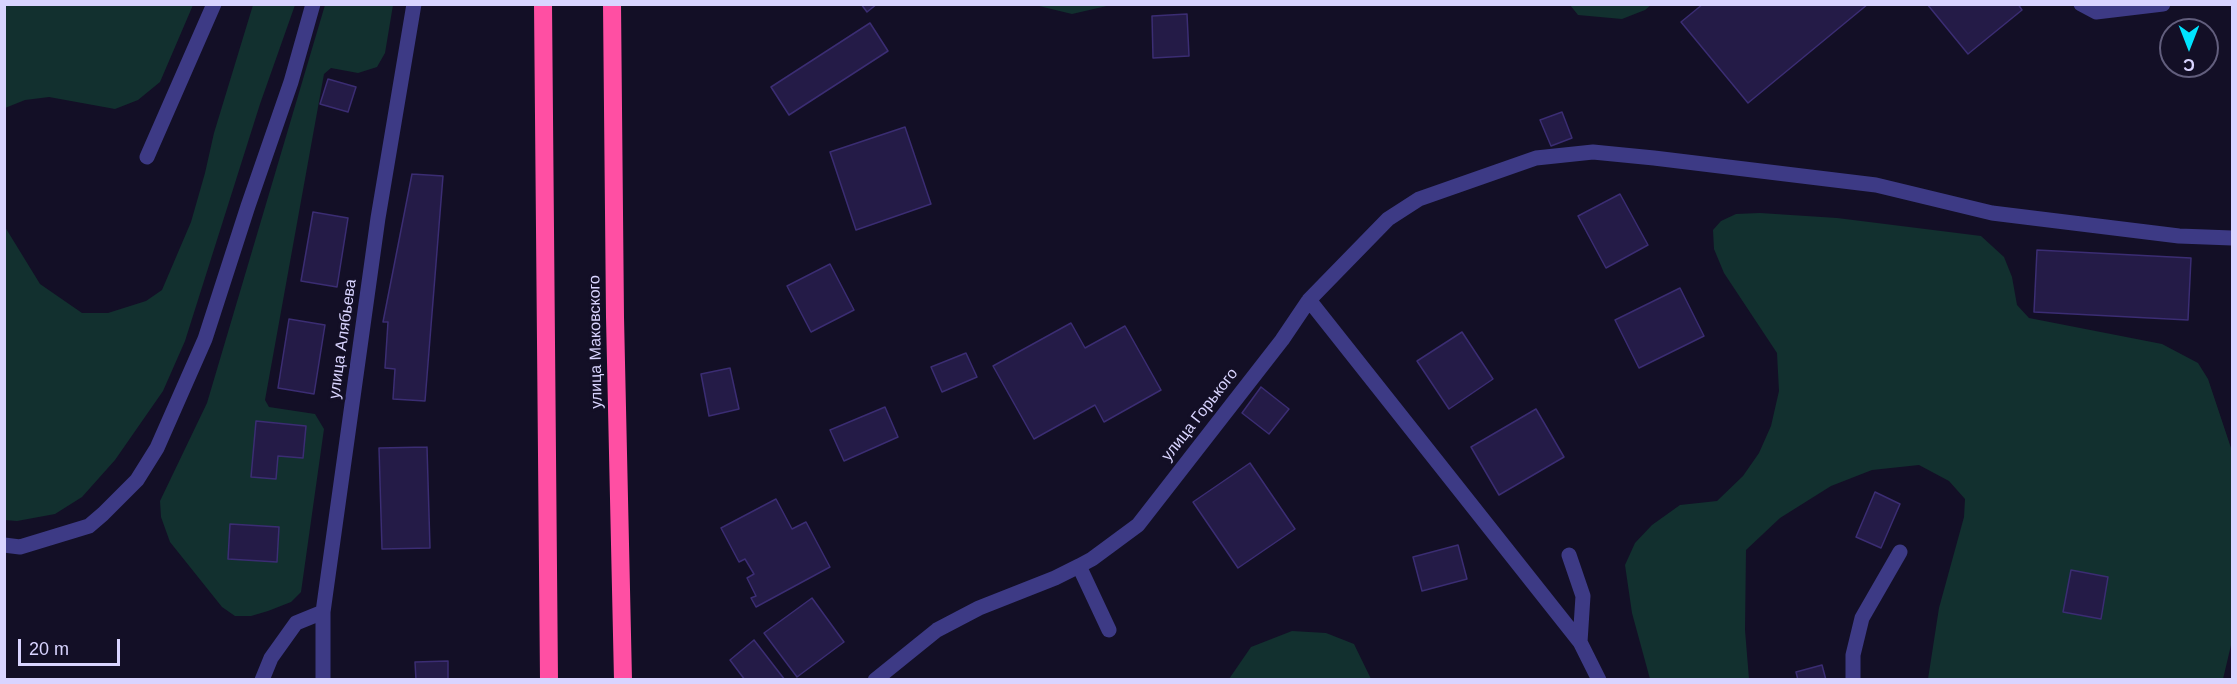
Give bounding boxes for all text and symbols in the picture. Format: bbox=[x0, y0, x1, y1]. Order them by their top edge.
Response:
north arrow bbox=[2159, 18, 2219, 78]
text: С bbox=[2183, 56, 2195, 73]
street label: улица Маковского bbox=[585, 275, 607, 409]
street label: улица Алябьева bbox=[325, 278, 361, 400]
street label: улица Горького bbox=[1158, 365, 1242, 465]
scale bar bbox=[21, 627, 123, 665]
text: 20 m bbox=[29, 639, 69, 659]

